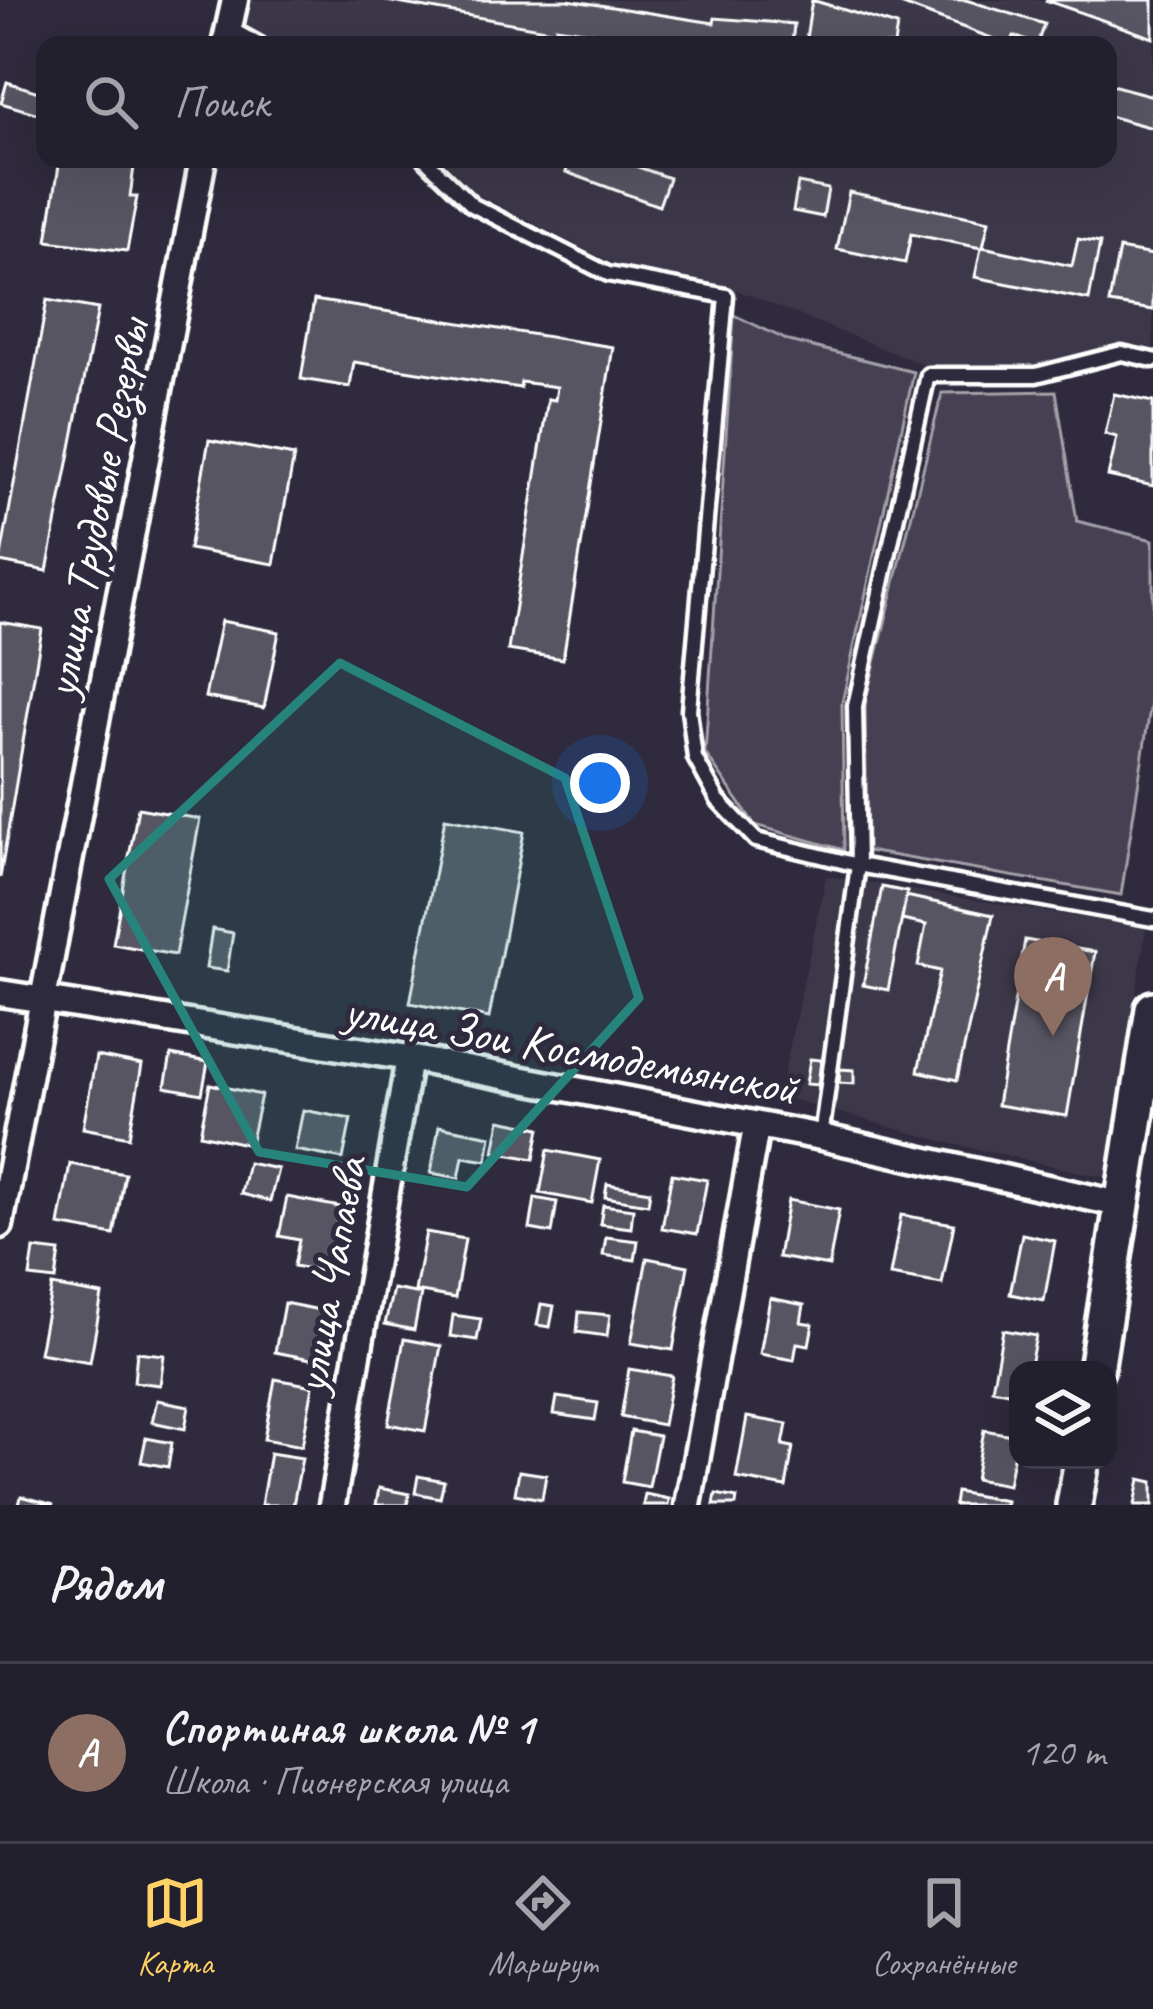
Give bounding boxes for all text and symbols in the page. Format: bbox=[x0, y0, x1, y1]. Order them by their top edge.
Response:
search box bbox=[36, 36, 1117, 168]
icon: search bbox=[78, 69, 144, 135]
text: Поиск bbox=[174, 74, 269, 131]
street label: улица Трудовые Резервы bbox=[29, 310, 163, 705]
your location bbox=[570, 753, 630, 813]
pin: A bbox=[1014, 937, 1092, 1036]
street label: улица Зои Космодемьянской bbox=[337, 979, 805, 1119]
street label: улица Чапаева bbox=[279, 1150, 381, 1401]
map controls bbox=[1009, 1361, 1117, 1469]
button: layers bbox=[1009, 1361, 1117, 1469]
text: Рядом bbox=[48, 1551, 162, 1615]
text: Спортиная школа № 1 bbox=[162, 1700, 534, 1757]
text: A bbox=[77, 1728, 97, 1777]
text: 120 m bbox=[1021, 1728, 1105, 1777]
text: Школа · Пионерская улица bbox=[162, 1757, 508, 1806]
tab: Карта bbox=[138, 1870, 213, 1984]
tab: Маршрут bbox=[488, 1870, 597, 1984]
tab: Сохранённые bbox=[872, 1870, 1015, 1984]

